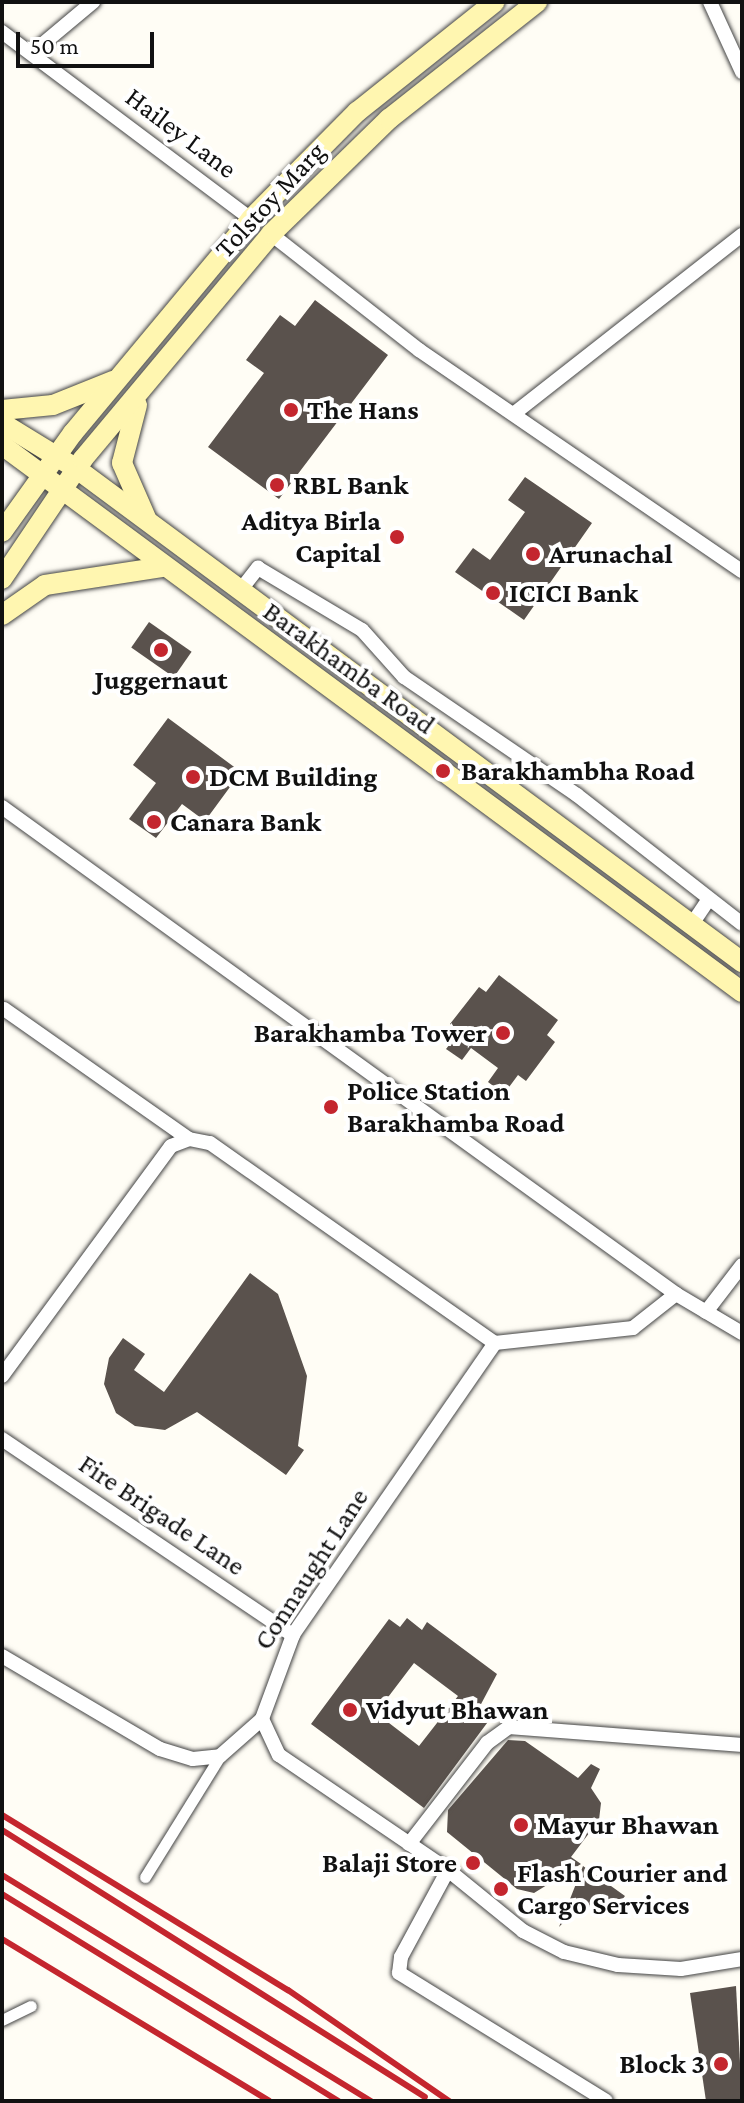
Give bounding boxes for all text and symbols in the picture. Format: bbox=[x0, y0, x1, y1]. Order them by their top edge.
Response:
scale bar bbox=[20, 16, 158, 66]
text: 50 m bbox=[30, 32, 79, 59]
street label: Hailey Lane bbox=[119, 80, 243, 186]
street label: Tolstoy Marg bbox=[208, 135, 332, 265]
place label: The Hans bbox=[307, 393, 419, 427]
marker: The Hans bbox=[282, 401, 300, 419]
place label: RBL Bank bbox=[293, 468, 408, 502]
marker: RBL Bank bbox=[268, 476, 286, 494]
place label: Aditya Birla Capital bbox=[242, 504, 381, 570]
marker: Aditya Birla Capital bbox=[388, 528, 406, 546]
place label: Arunachal bbox=[549, 537, 673, 571]
marker: Arunachal bbox=[524, 545, 542, 563]
place label: ICICI Bank bbox=[509, 576, 638, 610]
marker: ICICI Bank bbox=[484, 584, 502, 602]
street label: Barakhamba Road bbox=[257, 594, 441, 742]
marker: Juggernaut bbox=[152, 641, 170, 659]
place label: Juggernaut bbox=[94, 663, 228, 697]
place label: Barakhambha Road bbox=[461, 754, 695, 788]
place label: DCM Building bbox=[209, 760, 377, 794]
marker: Barakhambha Road bbox=[432, 760, 454, 782]
marker: DCM Building bbox=[184, 768, 202, 786]
place label: Canara Bank bbox=[170, 805, 321, 839]
marker: Canara Bank bbox=[145, 813, 163, 831]
place label: Barakhamba Tower bbox=[254, 1016, 487, 1050]
marker: Barakhamba Tower bbox=[494, 1024, 512, 1042]
place label: Police Station Barakhamba Road bbox=[347, 1074, 564, 1140]
marker: Police Station Barakhamba Road bbox=[322, 1098, 340, 1116]
street label: Fire Brigade Lane bbox=[72, 1447, 252, 1583]
street label: Connaught Lane bbox=[246, 1482, 376, 1656]
place label: Vidyut Bhawan bbox=[366, 1693, 548, 1727]
marker: Vidyut Bhawan bbox=[341, 1701, 359, 1719]
place label: Mayur Bhawan bbox=[537, 1808, 719, 1842]
marker: Mayur Bhawan bbox=[512, 1816, 530, 1834]
place label: Balaji Store bbox=[322, 1846, 457, 1880]
marker: Balaji Store bbox=[464, 1854, 482, 1872]
place label: Flash Courier and Cargo Services bbox=[517, 1856, 728, 1922]
marker: Flash Courier and Cargo Services bbox=[492, 1880, 510, 1898]
place label: Block 3 bbox=[619, 2047, 705, 2081]
marker: Block 3 bbox=[712, 2055, 730, 2073]

